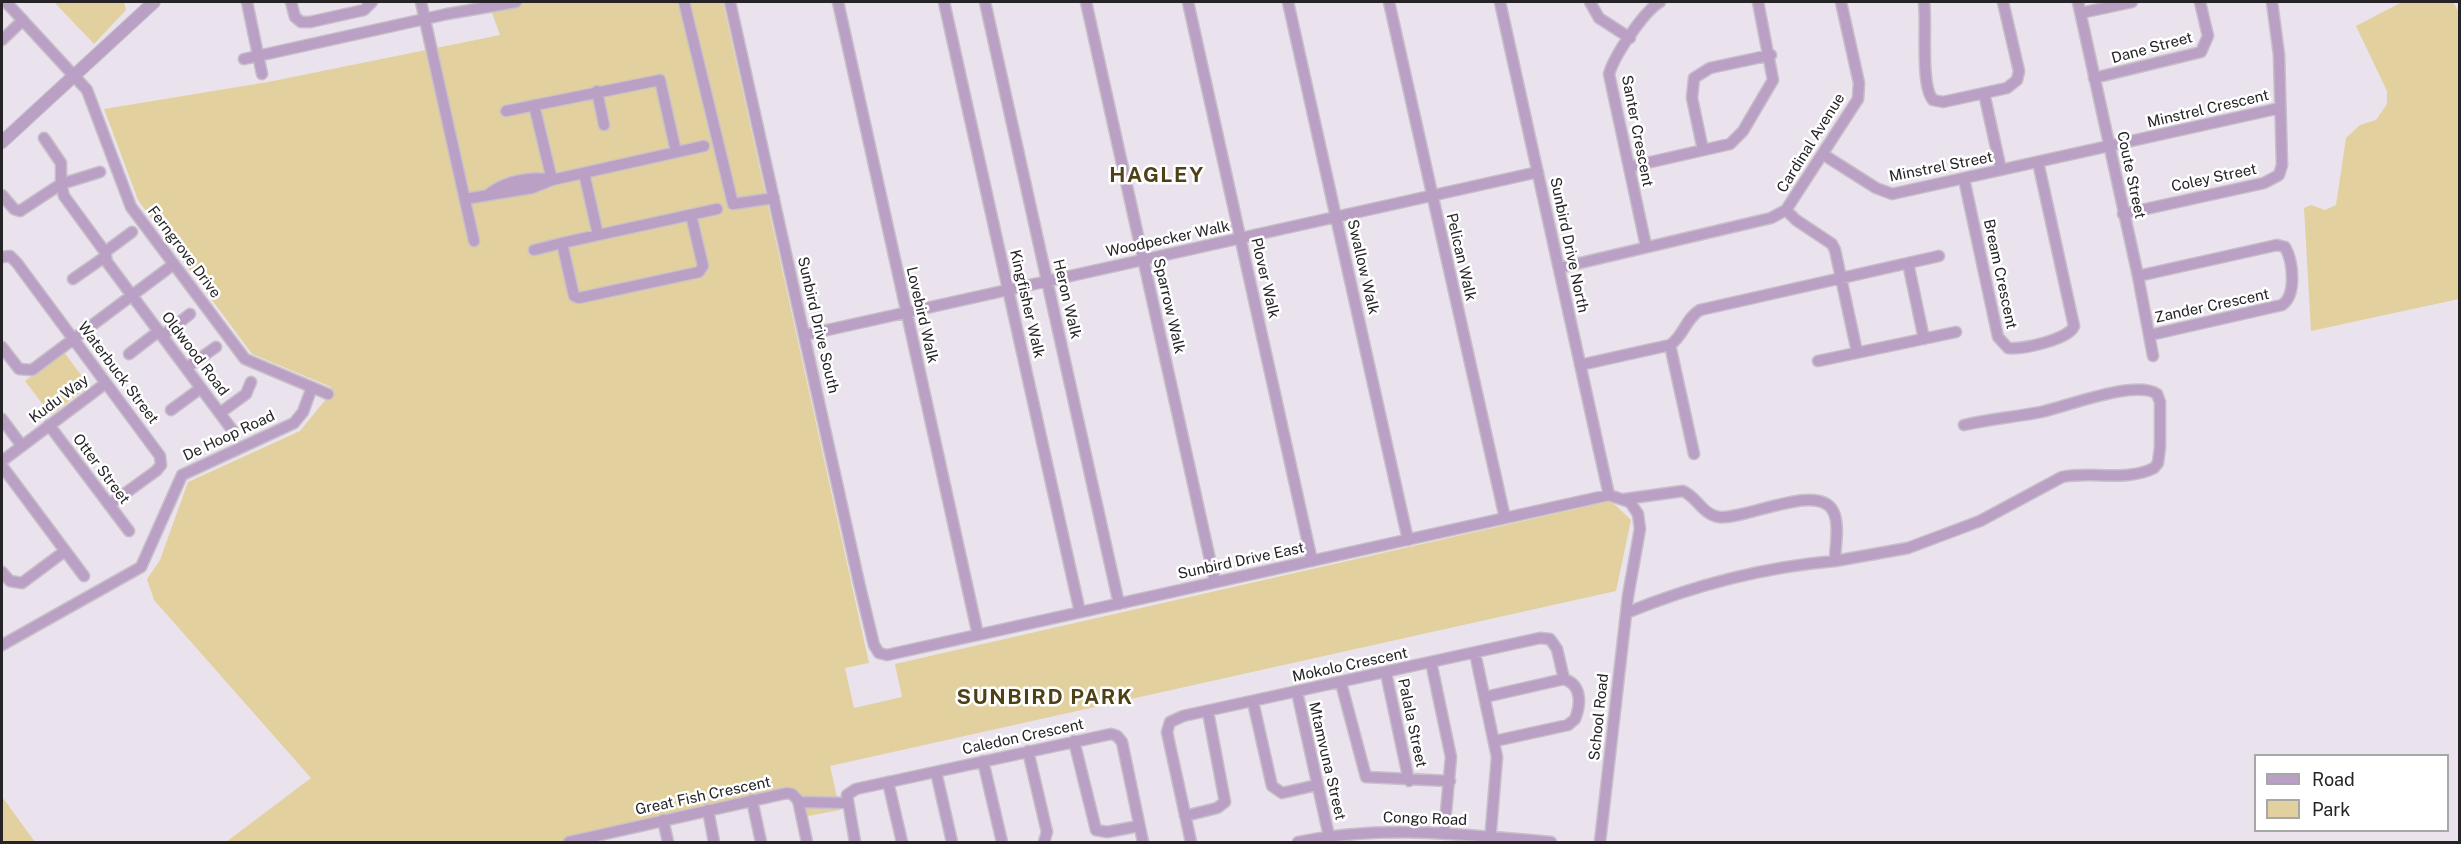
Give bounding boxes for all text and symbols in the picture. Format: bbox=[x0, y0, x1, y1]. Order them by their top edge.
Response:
street label: Dane Street bbox=[2109, 29, 2195, 67]
street label: Santer Crescent bbox=[1617, 74, 1657, 188]
street label: Minstrel Crescent bbox=[2145, 86, 2271, 132]
street label: Cardinal Avenue bbox=[1773, 90, 1849, 196]
street label: Coute Street bbox=[2113, 130, 2149, 220]
street label: Minstrel Street bbox=[1888, 148, 1994, 186]
street label: Coley Street bbox=[2170, 160, 2258, 196]
district label: HAGLEY bbox=[1109, 163, 1205, 189]
street label: Sunbird Drive North bbox=[1546, 176, 1592, 314]
street label: Ferngrove Drive bbox=[144, 202, 224, 302]
street label: Pelican Walk bbox=[1442, 211, 1480, 303]
street label: Woodpecker Walk bbox=[1104, 217, 1232, 261]
street label: Bream Crescent bbox=[1980, 217, 2020, 331]
street label: Swallow Walk bbox=[1343, 218, 1383, 316]
street label: Plover Walk bbox=[1247, 236, 1283, 320]
street label: Kingfisher Walk bbox=[1006, 248, 1048, 360]
street label: Sunbird Drive South bbox=[794, 255, 842, 395]
street label: Heron Walk bbox=[1049, 257, 1085, 341]
street label: Sparrow Walk bbox=[1149, 257, 1189, 355]
street label: Lovebird Walk bbox=[902, 265, 942, 365]
street label: Zander Crescent bbox=[2153, 285, 2271, 327]
street label: Oldwood Road bbox=[158, 308, 232, 400]
street label: Waterbuck Street bbox=[74, 318, 162, 428]
street label: Kudu Way bbox=[26, 371, 92, 427]
street label: De Hoop Road bbox=[180, 407, 278, 465]
street label: Otter Street bbox=[69, 430, 133, 508]
street label: Sunbird Drive East bbox=[1176, 539, 1306, 583]
street label: Mokolo Crescent bbox=[1291, 644, 1409, 686]
street label: School Road bbox=[1585, 673, 1613, 761]
street label: Palala Street bbox=[1394, 677, 1430, 769]
district label: SUNBIRD PARK bbox=[957, 685, 1133, 711]
street label: Mtamvuna Street bbox=[1305, 700, 1349, 822]
street label: Caledon Crescent bbox=[961, 715, 1085, 759]
legend bbox=[2254, 754, 2449, 832]
text: Road bbox=[2312, 769, 2355, 790]
street label: Great Fish Crescent bbox=[634, 773, 772, 819]
text: Park bbox=[2312, 799, 2350, 820]
street label: Congo Road bbox=[1383, 809, 1467, 829]

